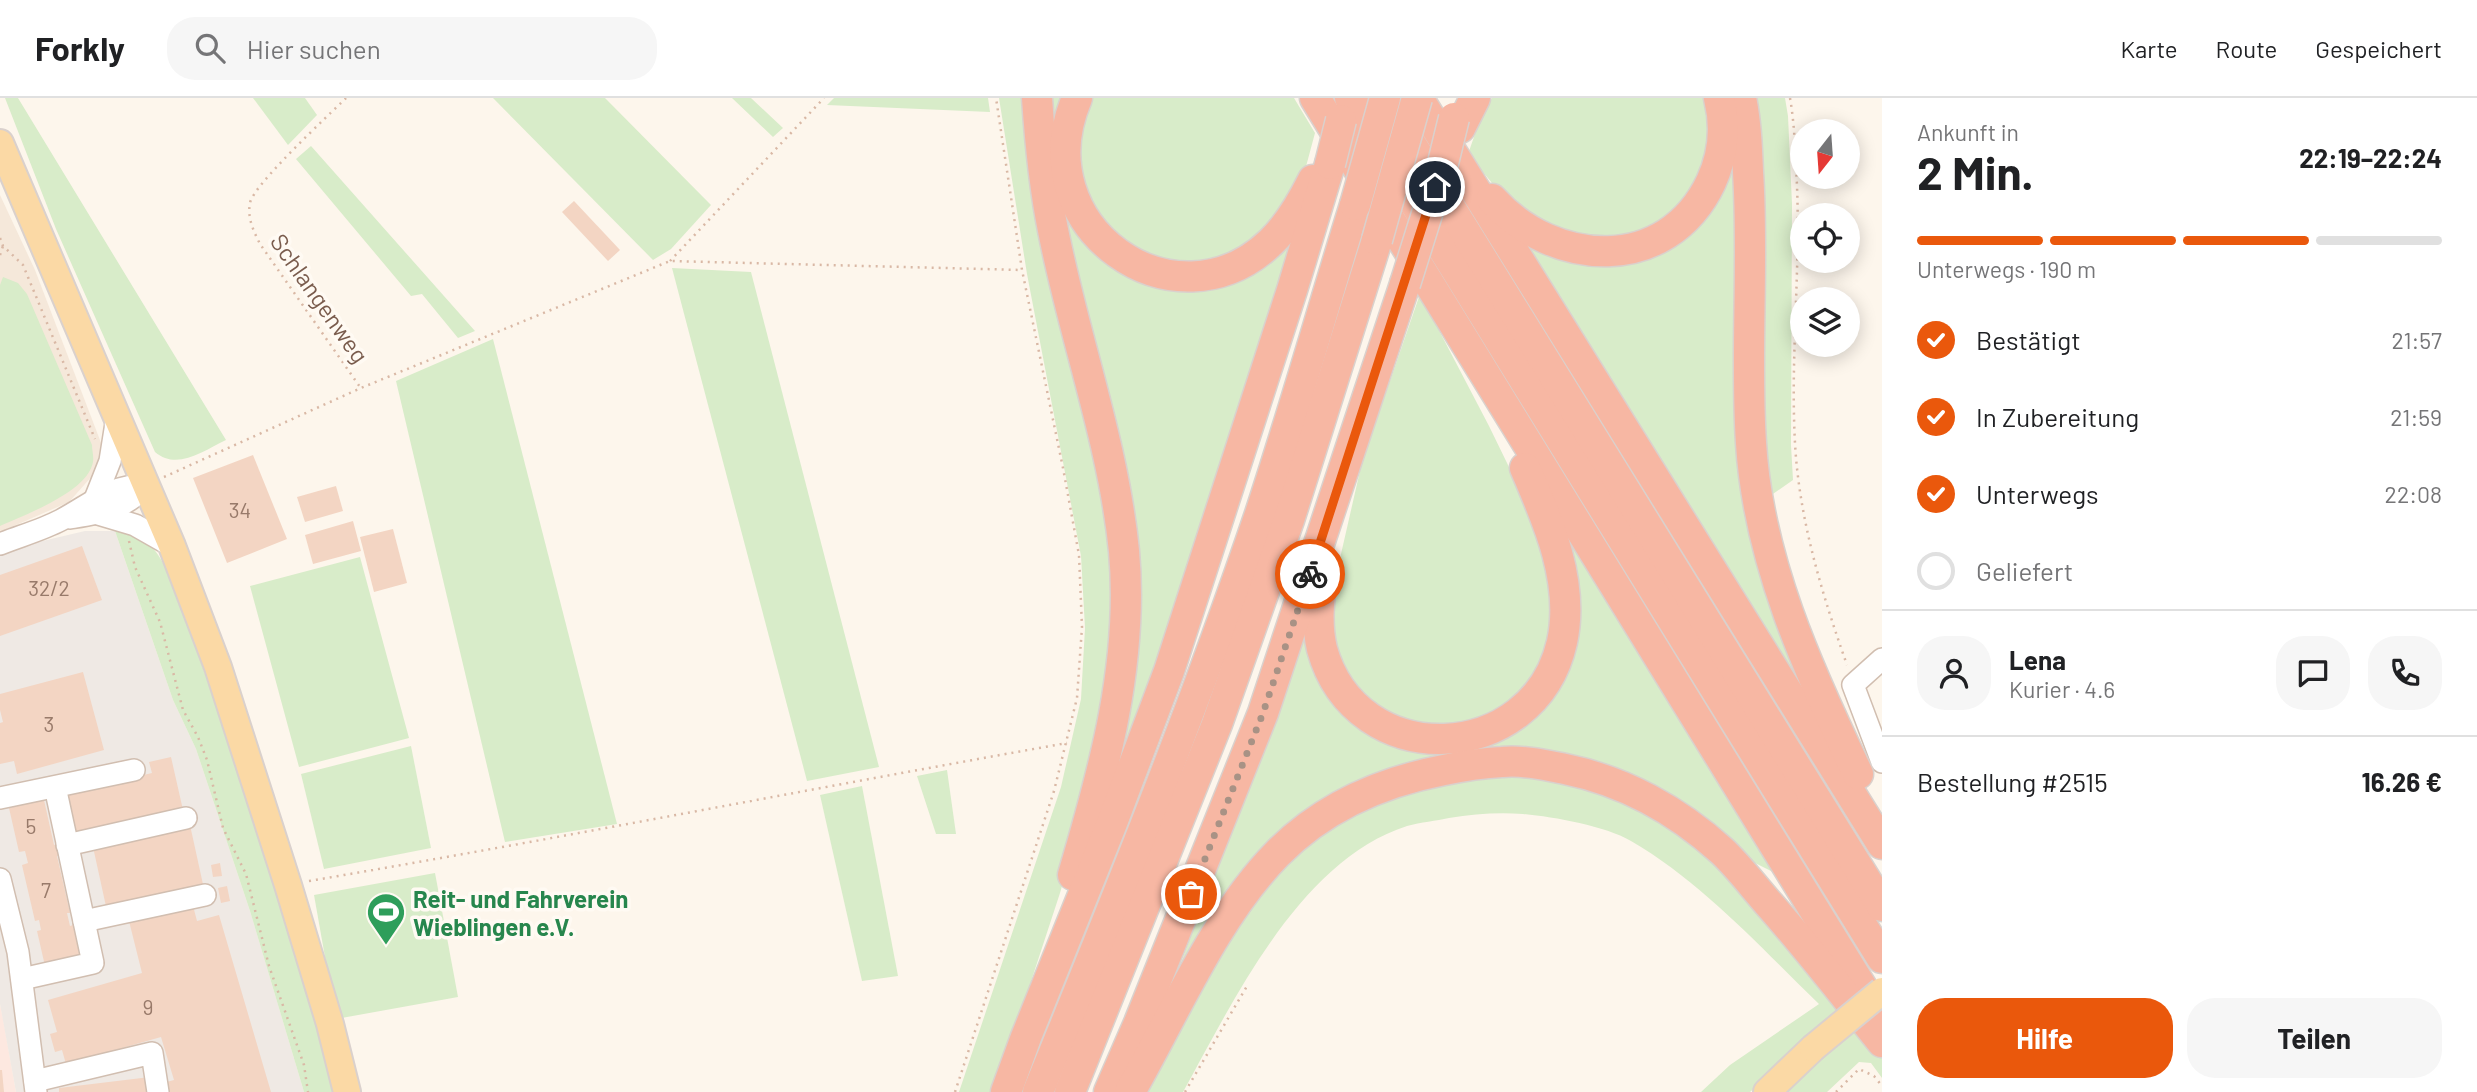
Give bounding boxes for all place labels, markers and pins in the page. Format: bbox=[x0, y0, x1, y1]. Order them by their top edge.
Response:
pin bbox=[1405, 157, 1465, 217]
pin bbox=[1161, 864, 1221, 924]
place label: Reit- und Fahrverein Wieblingen e.V. bbox=[413, 884, 628, 941]
sports icon: Reit- und Fahrverein Wieblingen e.V. bbox=[365, 891, 407, 946]

